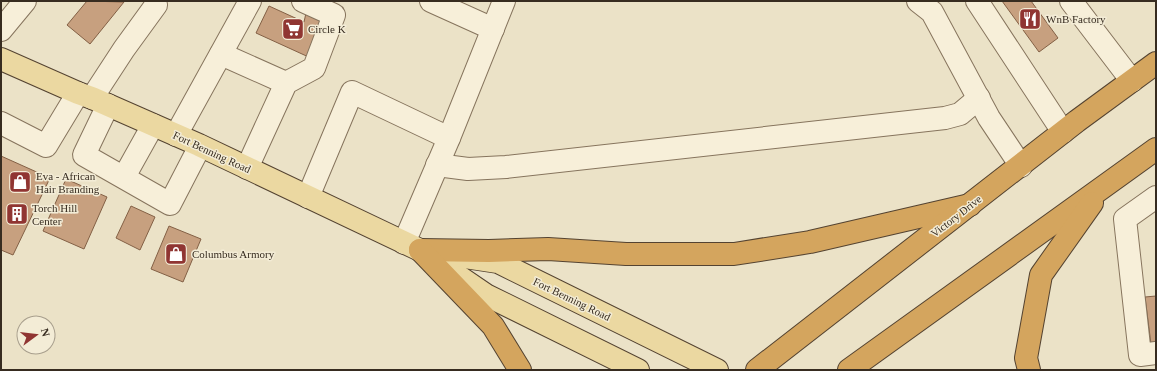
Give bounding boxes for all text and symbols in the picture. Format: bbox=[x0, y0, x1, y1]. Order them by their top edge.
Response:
restaurant icon: WnB Factory bbox=[1017, 6, 1043, 32]
place label: WnB Factory bbox=[1046, 13, 1106, 25]
supermarket icon: Circle K bbox=[280, 16, 306, 42]
place label: Circle K bbox=[308, 23, 346, 35]
street label: Fort Benning Road bbox=[171, 129, 253, 175]
shop icon: Eva - African Hair Branding bbox=[7, 169, 33, 195]
place label: Eva - African Hair Branding bbox=[36, 170, 100, 195]
street label: Victory Drive bbox=[928, 193, 984, 239]
building icon: Torch Hill Center bbox=[4, 201, 30, 227]
place label: Torch Hill Center bbox=[32, 202, 77, 227]
shop icon: Columbus Armory bbox=[163, 241, 189, 267]
place label: Columbus Armory bbox=[192, 248, 275, 260]
street label: Fort Benning Road bbox=[531, 275, 613, 323]
north arrow bbox=[16, 315, 56, 355]
text: N bbox=[39, 327, 52, 338]

